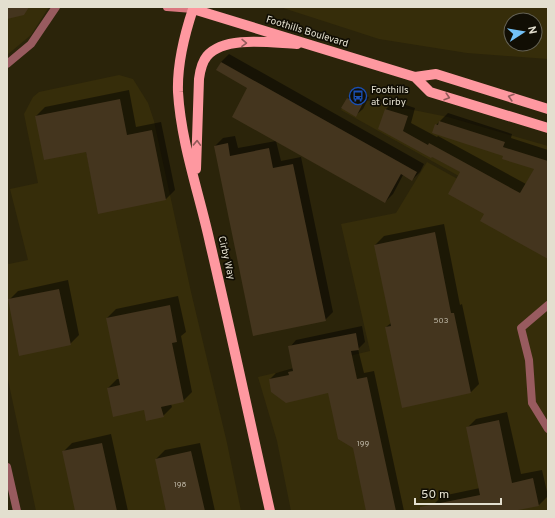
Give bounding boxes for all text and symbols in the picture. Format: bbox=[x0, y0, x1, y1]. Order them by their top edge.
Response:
north arrow bbox=[503, 12, 543, 52]
street label: Foothills Boulevard bbox=[264, 13, 350, 51]
text: N bbox=[524, 25, 539, 35]
one-way arrow bbox=[241, 38, 247, 47]
place label: Foothills at Cirby bbox=[371, 84, 409, 109]
bus stop icon: Foothills at Cirby bbox=[348, 86, 368, 106]
one-way arrow bbox=[444, 92, 451, 101]
one-way arrow bbox=[507, 93, 514, 102]
one-way arrow bbox=[193, 140, 201, 146]
street label: Cirby Way bbox=[215, 235, 237, 281]
house number: 503 bbox=[434, 316, 449, 326]
house number: 199 bbox=[357, 439, 369, 449]
house number: 198 bbox=[174, 480, 186, 490]
scale bar bbox=[415, 480, 501, 506]
text: 50 m bbox=[421, 487, 449, 503]

